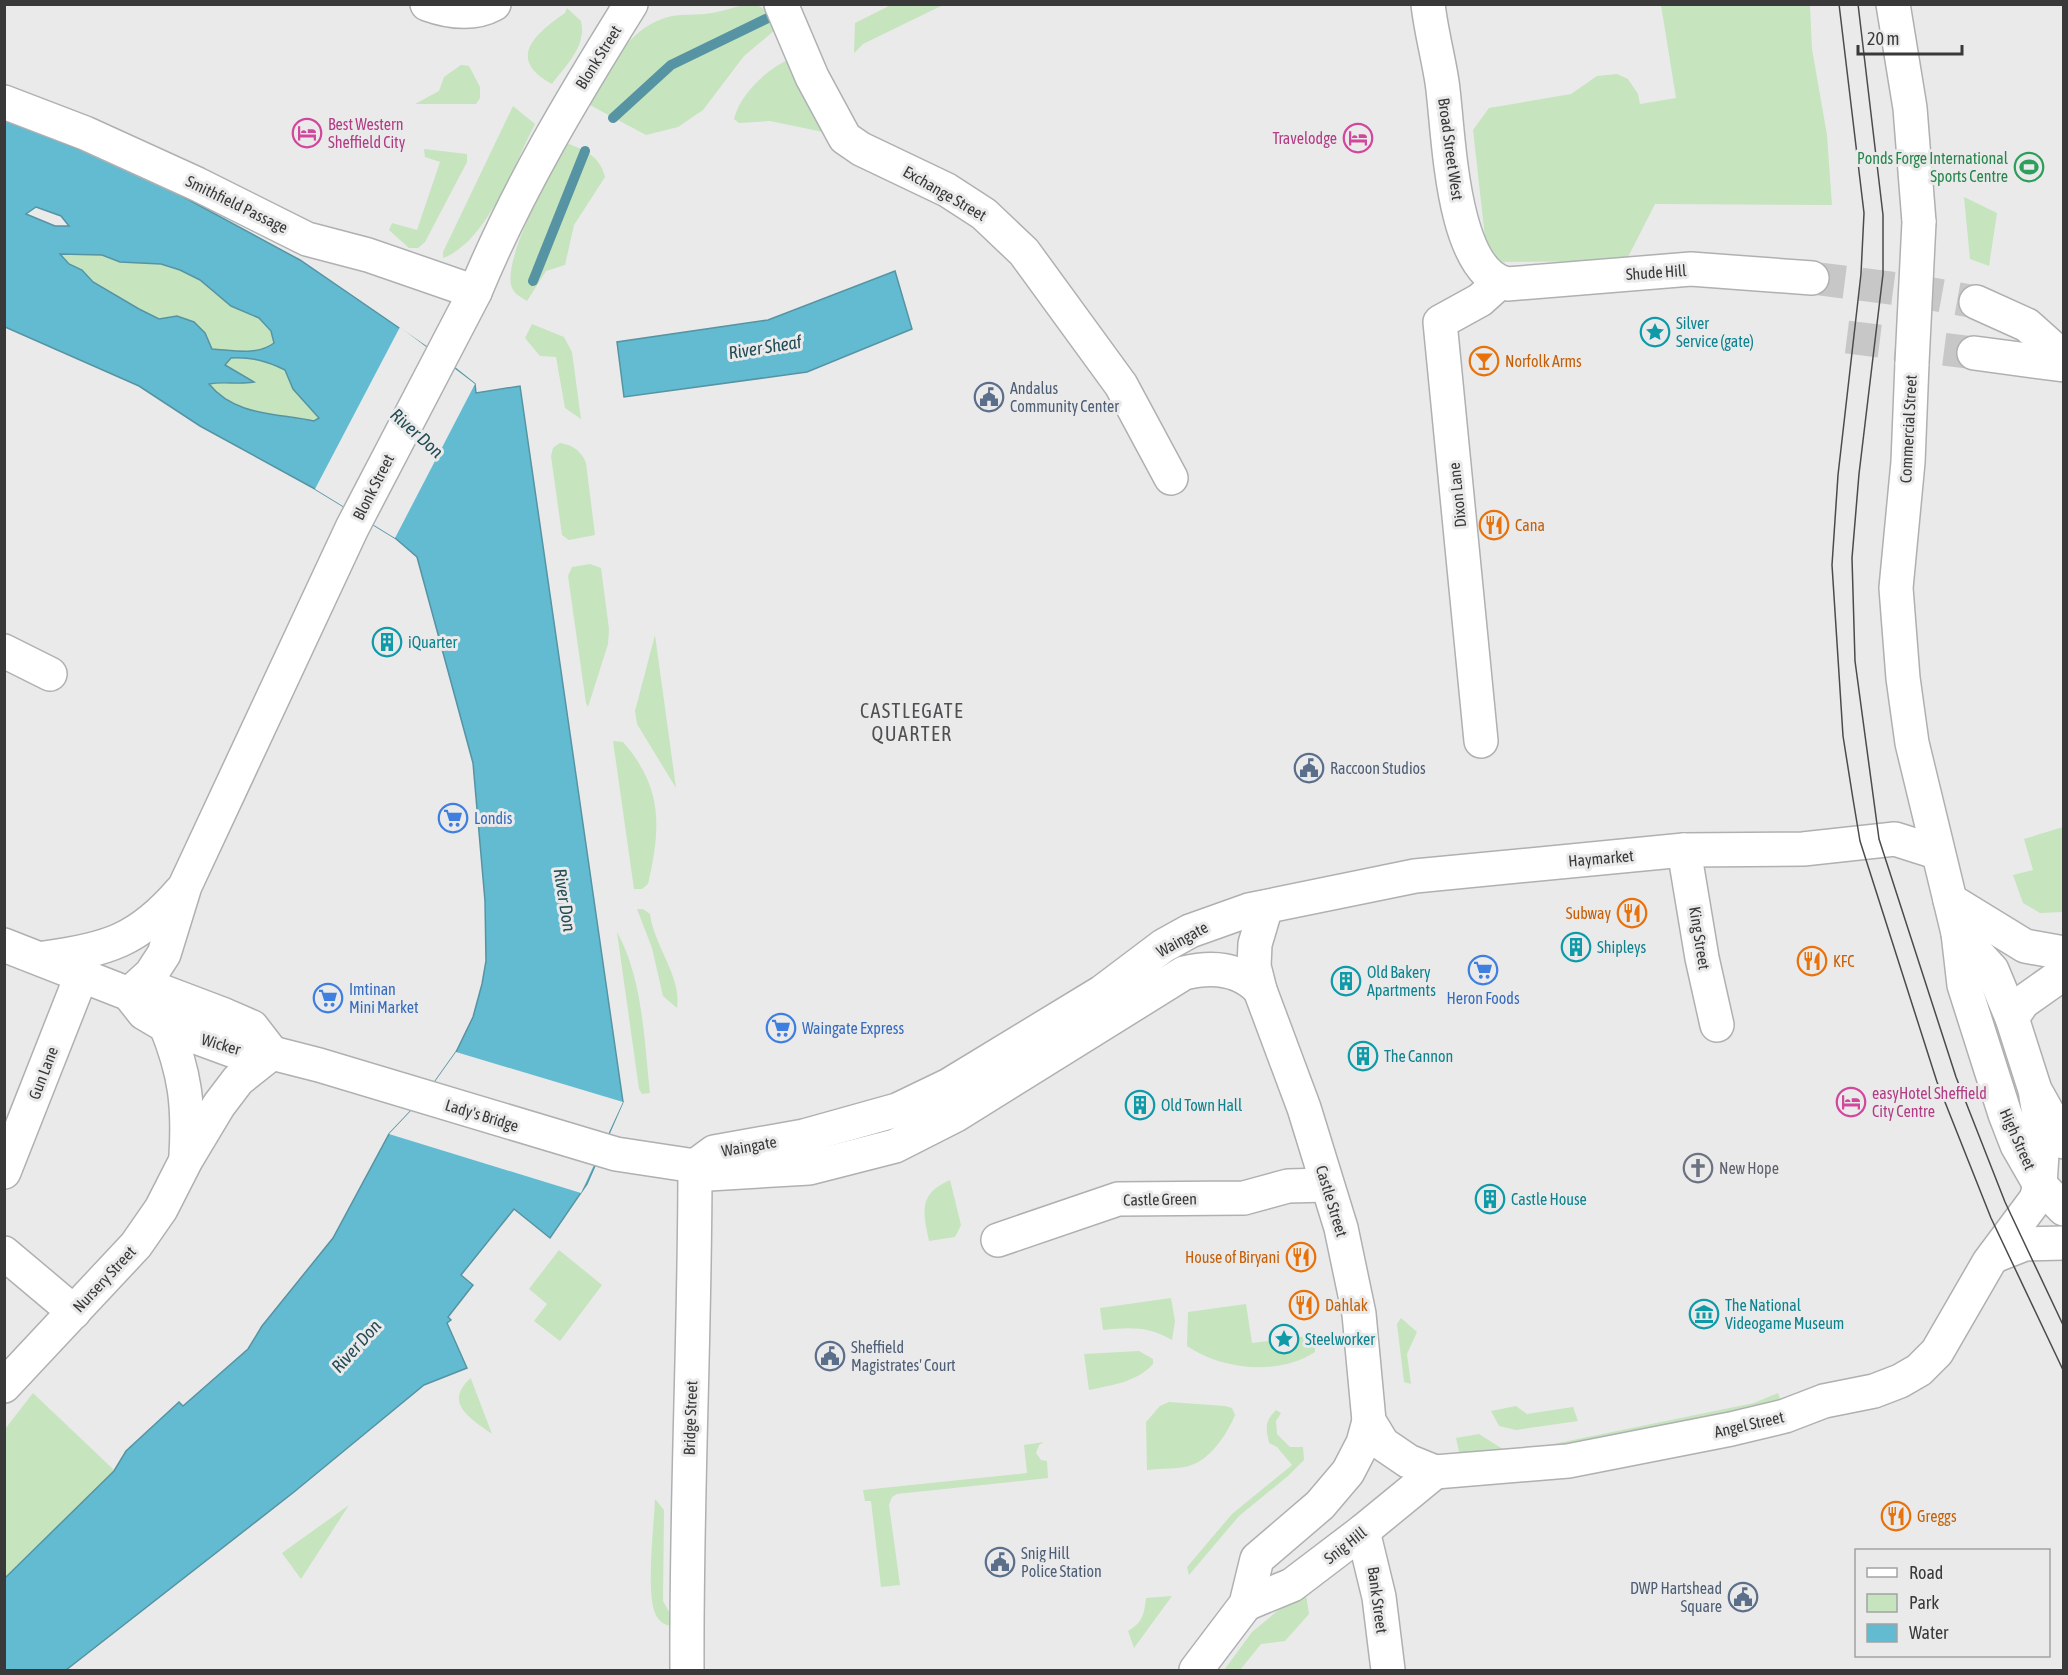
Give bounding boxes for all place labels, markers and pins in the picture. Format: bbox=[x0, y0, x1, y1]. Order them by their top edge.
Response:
place label: Best Western Sheffield City bbox=[328, 115, 406, 152]
hotel icon: Best Western Sheffield City bbox=[291, 117, 323, 149]
hotel icon: Travelodge bbox=[1342, 122, 1374, 154]
place label: Travelodge bbox=[1272, 129, 1337, 148]
place label: Ponds Forge International Sports Centre bbox=[1857, 149, 2009, 186]
sports icon: Ponds Forge International Sports Centre bbox=[2013, 151, 2045, 183]
place label: Silver Service (gate) bbox=[1676, 314, 1754, 351]
place icon: Silver Service (gate) bbox=[1639, 316, 1671, 348]
bar icon: Norfolk Arms bbox=[1468, 345, 1500, 377]
place label: Norfolk Arms bbox=[1505, 352, 1582, 370]
place label: Andalus Community Center bbox=[1010, 379, 1119, 416]
public building icon: Andalus Community Center bbox=[973, 381, 1005, 413]
restaurant icon: Cana bbox=[1478, 509, 1510, 541]
place label: Cana bbox=[1515, 516, 1545, 534]
building icon: iQuarter bbox=[371, 626, 403, 658]
place label: iQuarter bbox=[408, 633, 457, 651]
public building icon: Raccoon Studios bbox=[1293, 752, 1325, 784]
place label: Raccoon Studios bbox=[1330, 759, 1426, 777]
supermarket icon: Londis bbox=[437, 802, 469, 834]
place label: Londis bbox=[474, 809, 513, 827]
restaurant icon: Subway bbox=[1616, 897, 1648, 929]
place label: Subway bbox=[1566, 904, 1611, 923]
building icon: Shipleys bbox=[1560, 931, 1592, 963]
place label: Shipleys bbox=[1597, 938, 1647, 957]
restaurant icon: KFC bbox=[1796, 945, 1828, 977]
place label: KFC bbox=[1833, 952, 1855, 970]
supermarket icon: Heron Foods bbox=[1467, 954, 1499, 986]
place label: Old Bakery Apartments bbox=[1367, 963, 1436, 1000]
building icon: Old Bakery Apartments bbox=[1330, 965, 1362, 997]
place label: Imtinan Mini Market bbox=[349, 980, 419, 1016]
supermarket icon: Imtinan Mini Market bbox=[312, 982, 344, 1014]
place label: Heron Foods bbox=[1446, 989, 1520, 1007]
supermarket icon: Waingate Express bbox=[765, 1012, 797, 1044]
place label: Waingate Express bbox=[802, 1019, 904, 1038]
building icon: The Cannon bbox=[1347, 1040, 1379, 1072]
place label: The Cannon bbox=[1384, 1047, 1453, 1065]
place label: easyHotel Sheffield City Centre bbox=[1872, 1084, 1987, 1121]
hotel icon: easyHotel Sheffield City Centre bbox=[1835, 1086, 1867, 1118]
building icon: Old Town Hall bbox=[1124, 1089, 1156, 1121]
place label: Old Town Hall bbox=[1161, 1096, 1243, 1114]
church icon: New Hope bbox=[1682, 1152, 1714, 1184]
place label: New Hope bbox=[1719, 1159, 1779, 1178]
building icon: Castle House bbox=[1474, 1183, 1506, 1215]
place label: Castle House bbox=[1511, 1190, 1587, 1208]
restaurant icon: House of Biryani bbox=[1285, 1241, 1317, 1273]
place label: House of Biryani bbox=[1185, 1248, 1280, 1267]
restaurant icon: Dahlak bbox=[1288, 1289, 1320, 1321]
place label: Dahlak bbox=[1325, 1296, 1368, 1314]
place label: The National Videogame Museum bbox=[1725, 1296, 1844, 1333]
museum icon: The National Videogame Museum bbox=[1688, 1298, 1720, 1330]
place icon: Steelworker bbox=[1268, 1323, 1300, 1355]
place label: Steelworker bbox=[1305, 1330, 1375, 1348]
place label: Sheffield Magistrates' Court bbox=[851, 1338, 956, 1375]
public building icon: Sheffield Magistrates' Court bbox=[814, 1340, 846, 1372]
restaurant icon: Greggs bbox=[1880, 1500, 1912, 1532]
place label: Greggs bbox=[1917, 1507, 1957, 1526]
place label: Snig Hill Police Station bbox=[1021, 1544, 1102, 1580]
public building icon: Snig Hill Police Station bbox=[984, 1546, 1016, 1578]
place label: DWP Hartshead Square bbox=[1630, 1579, 1722, 1616]
public building icon: DWP Hartshead Square bbox=[1727, 1581, 1759, 1613]

